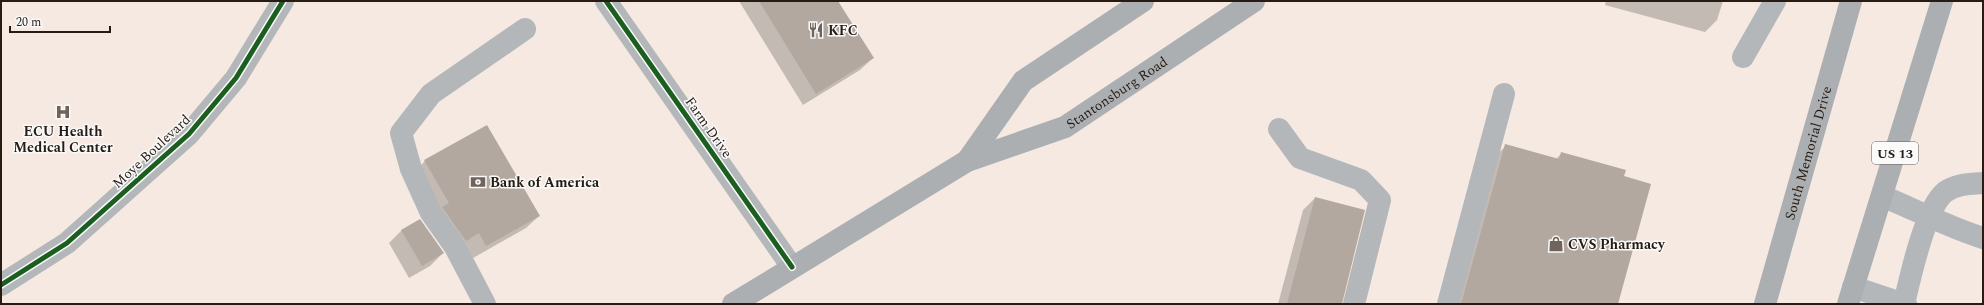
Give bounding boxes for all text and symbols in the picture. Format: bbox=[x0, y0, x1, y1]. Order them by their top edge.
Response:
scale bar bbox=[10, 8, 110, 34]
text: 20 m bbox=[16, 13, 41, 32]
place label: KFC bbox=[828, 20, 858, 41]
restaurant icon: KFC bbox=[807, 21, 825, 39]
street label: Stantonsburg Road bbox=[1062, 51, 1172, 135]
street label: South Memorial Drive bbox=[1779, 84, 1837, 222]
street label: Farm Drive bbox=[680, 92, 738, 162]
hospital icon: ECU Health Medical Center bbox=[54, 103, 72, 121]
street label: Moye Boulevard bbox=[107, 109, 195, 193]
place label: ECU Health Medical Center bbox=[13, 121, 113, 158]
road number: US 13 bbox=[1872, 142, 1918, 164]
place label: Bank of America bbox=[490, 172, 600, 193]
bank icon: Bank of America bbox=[469, 173, 487, 191]
place label: CVS Pharmacy bbox=[1568, 234, 1666, 255]
shop icon: CVS Pharmacy bbox=[1547, 235, 1565, 253]

